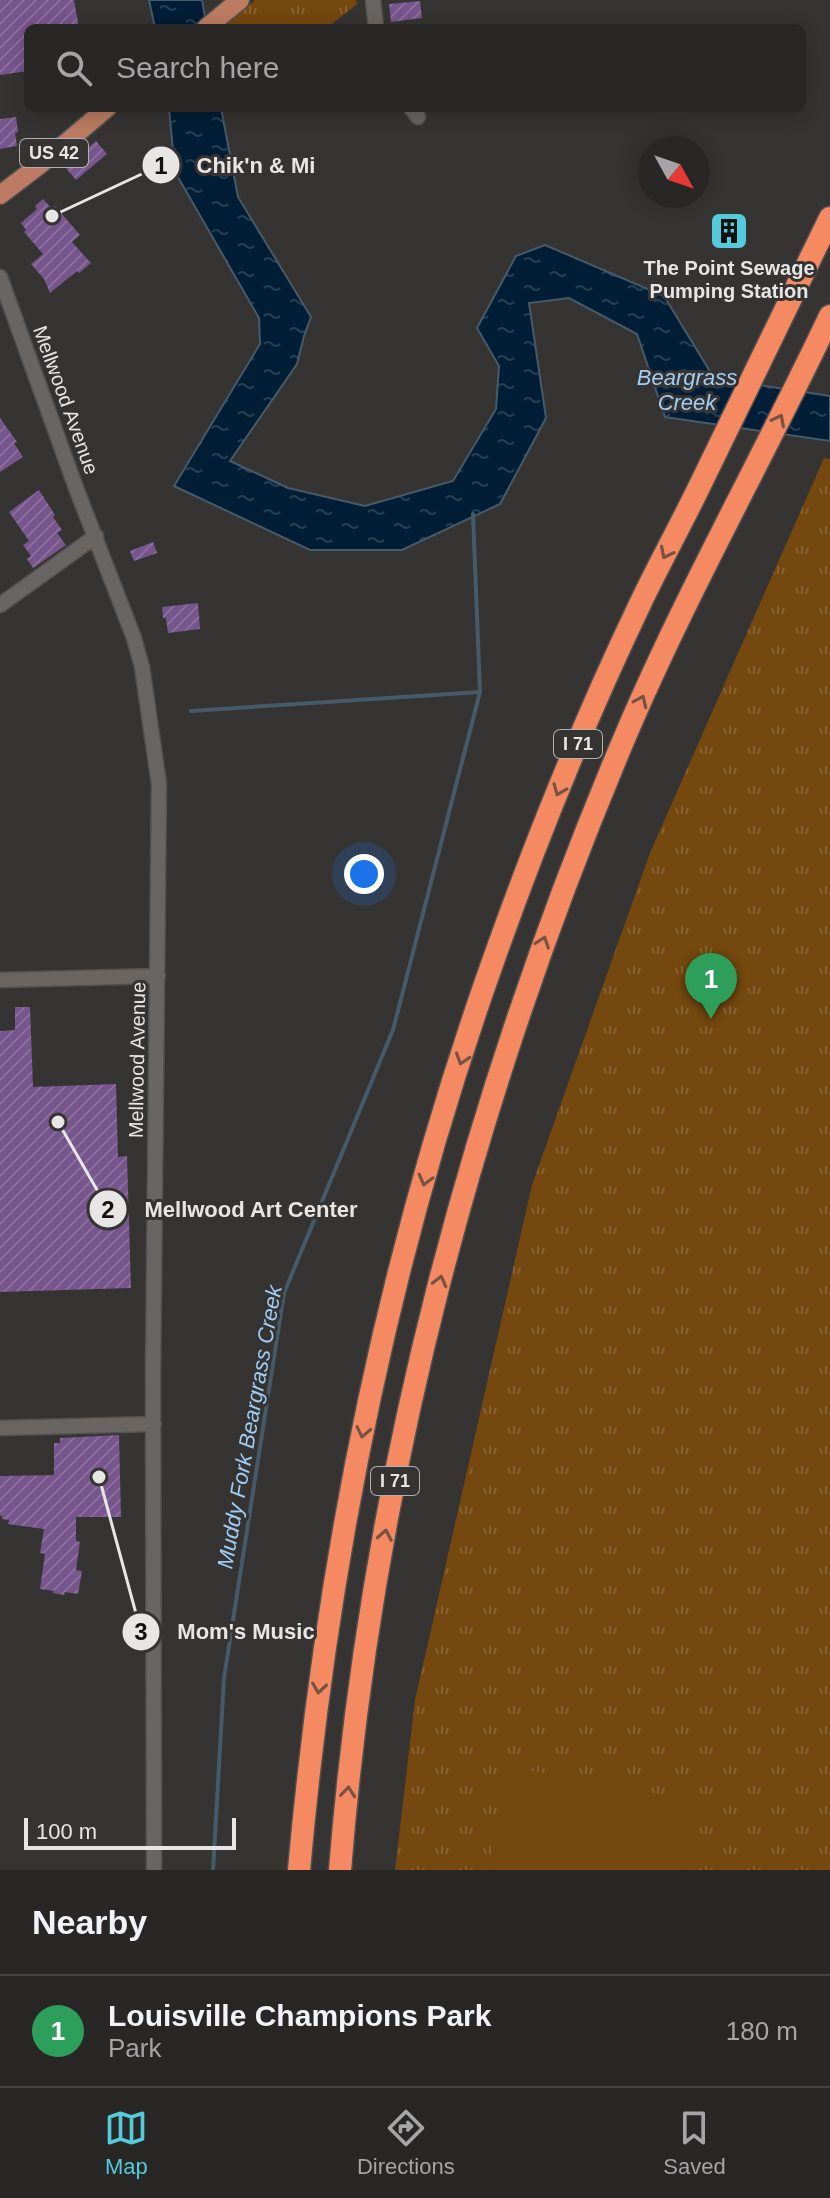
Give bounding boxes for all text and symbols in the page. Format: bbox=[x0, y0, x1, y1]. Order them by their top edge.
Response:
search box bbox=[24, 24, 806, 112]
icon: search bbox=[52, 46, 96, 90]
text: Search here bbox=[116, 51, 279, 84]
north arrow bbox=[638, 136, 710, 208]
road number: US 42 bbox=[20, 139, 88, 167]
callout: Chik'n & Mi bbox=[141, 142, 332, 188]
text: 1 bbox=[154, 152, 168, 179]
text: Chik'n & Mi bbox=[197, 153, 315, 178]
building icon: The Point Sewage Pumping Station bbox=[708, 210, 750, 252]
place label: The Point Sewage Pumping Station bbox=[643, 257, 815, 302]
street label: Mellwood Avenue bbox=[29, 323, 103, 477]
water label: Beargrass Creek bbox=[637, 365, 737, 415]
one-way arrow bbox=[769, 413, 785, 428]
one-way arrow bbox=[660, 545, 675, 560]
one-way arrow bbox=[631, 695, 647, 709]
road number: I 71 bbox=[554, 730, 602, 758]
one-way arrow bbox=[553, 782, 569, 796]
your location bbox=[344, 854, 384, 894]
one-way arrow bbox=[534, 936, 550, 950]
pin: 1 bbox=[685, 953, 737, 1019]
street label: Mellwood Avenue bbox=[125, 982, 149, 1138]
one-way arrow bbox=[455, 1051, 471, 1065]
one-way arrow bbox=[417, 1172, 434, 1186]
callout: Mellwood Art Center bbox=[88, 1186, 373, 1232]
text: 2 bbox=[101, 1196, 115, 1223]
text: Mellwood Art Center bbox=[144, 1197, 358, 1222]
one-way arrow bbox=[431, 1275, 448, 1289]
water label: Muddy Fork Beargrass Creek bbox=[212, 1282, 287, 1571]
one-way arrow bbox=[355, 1425, 372, 1439]
road number: I 71 bbox=[371, 1467, 419, 1495]
one-way arrow bbox=[376, 1528, 393, 1542]
callout: Mom's Music bbox=[121, 1609, 330, 1655]
text: 3 bbox=[134, 1618, 148, 1645]
text: Mom's Music bbox=[177, 1619, 315, 1644]
one-way arrow bbox=[311, 1681, 328, 1695]
one-way arrow bbox=[339, 1785, 356, 1798]
scale bar bbox=[24, 1814, 236, 1850]
text: 100 m bbox=[36, 1819, 97, 1844]
text: Nearby bbox=[32, 1903, 147, 1941]
text: Louisville Champions Park bbox=[108, 1999, 491, 2032]
text: 1 bbox=[51, 2016, 65, 2046]
text: 180 m bbox=[726, 2016, 798, 2046]
text: Park bbox=[108, 2033, 161, 2063]
tab: Map bbox=[104, 2106, 148, 2180]
tab: Directions bbox=[357, 2106, 455, 2180]
tab: Saved bbox=[663, 2106, 726, 2180]

